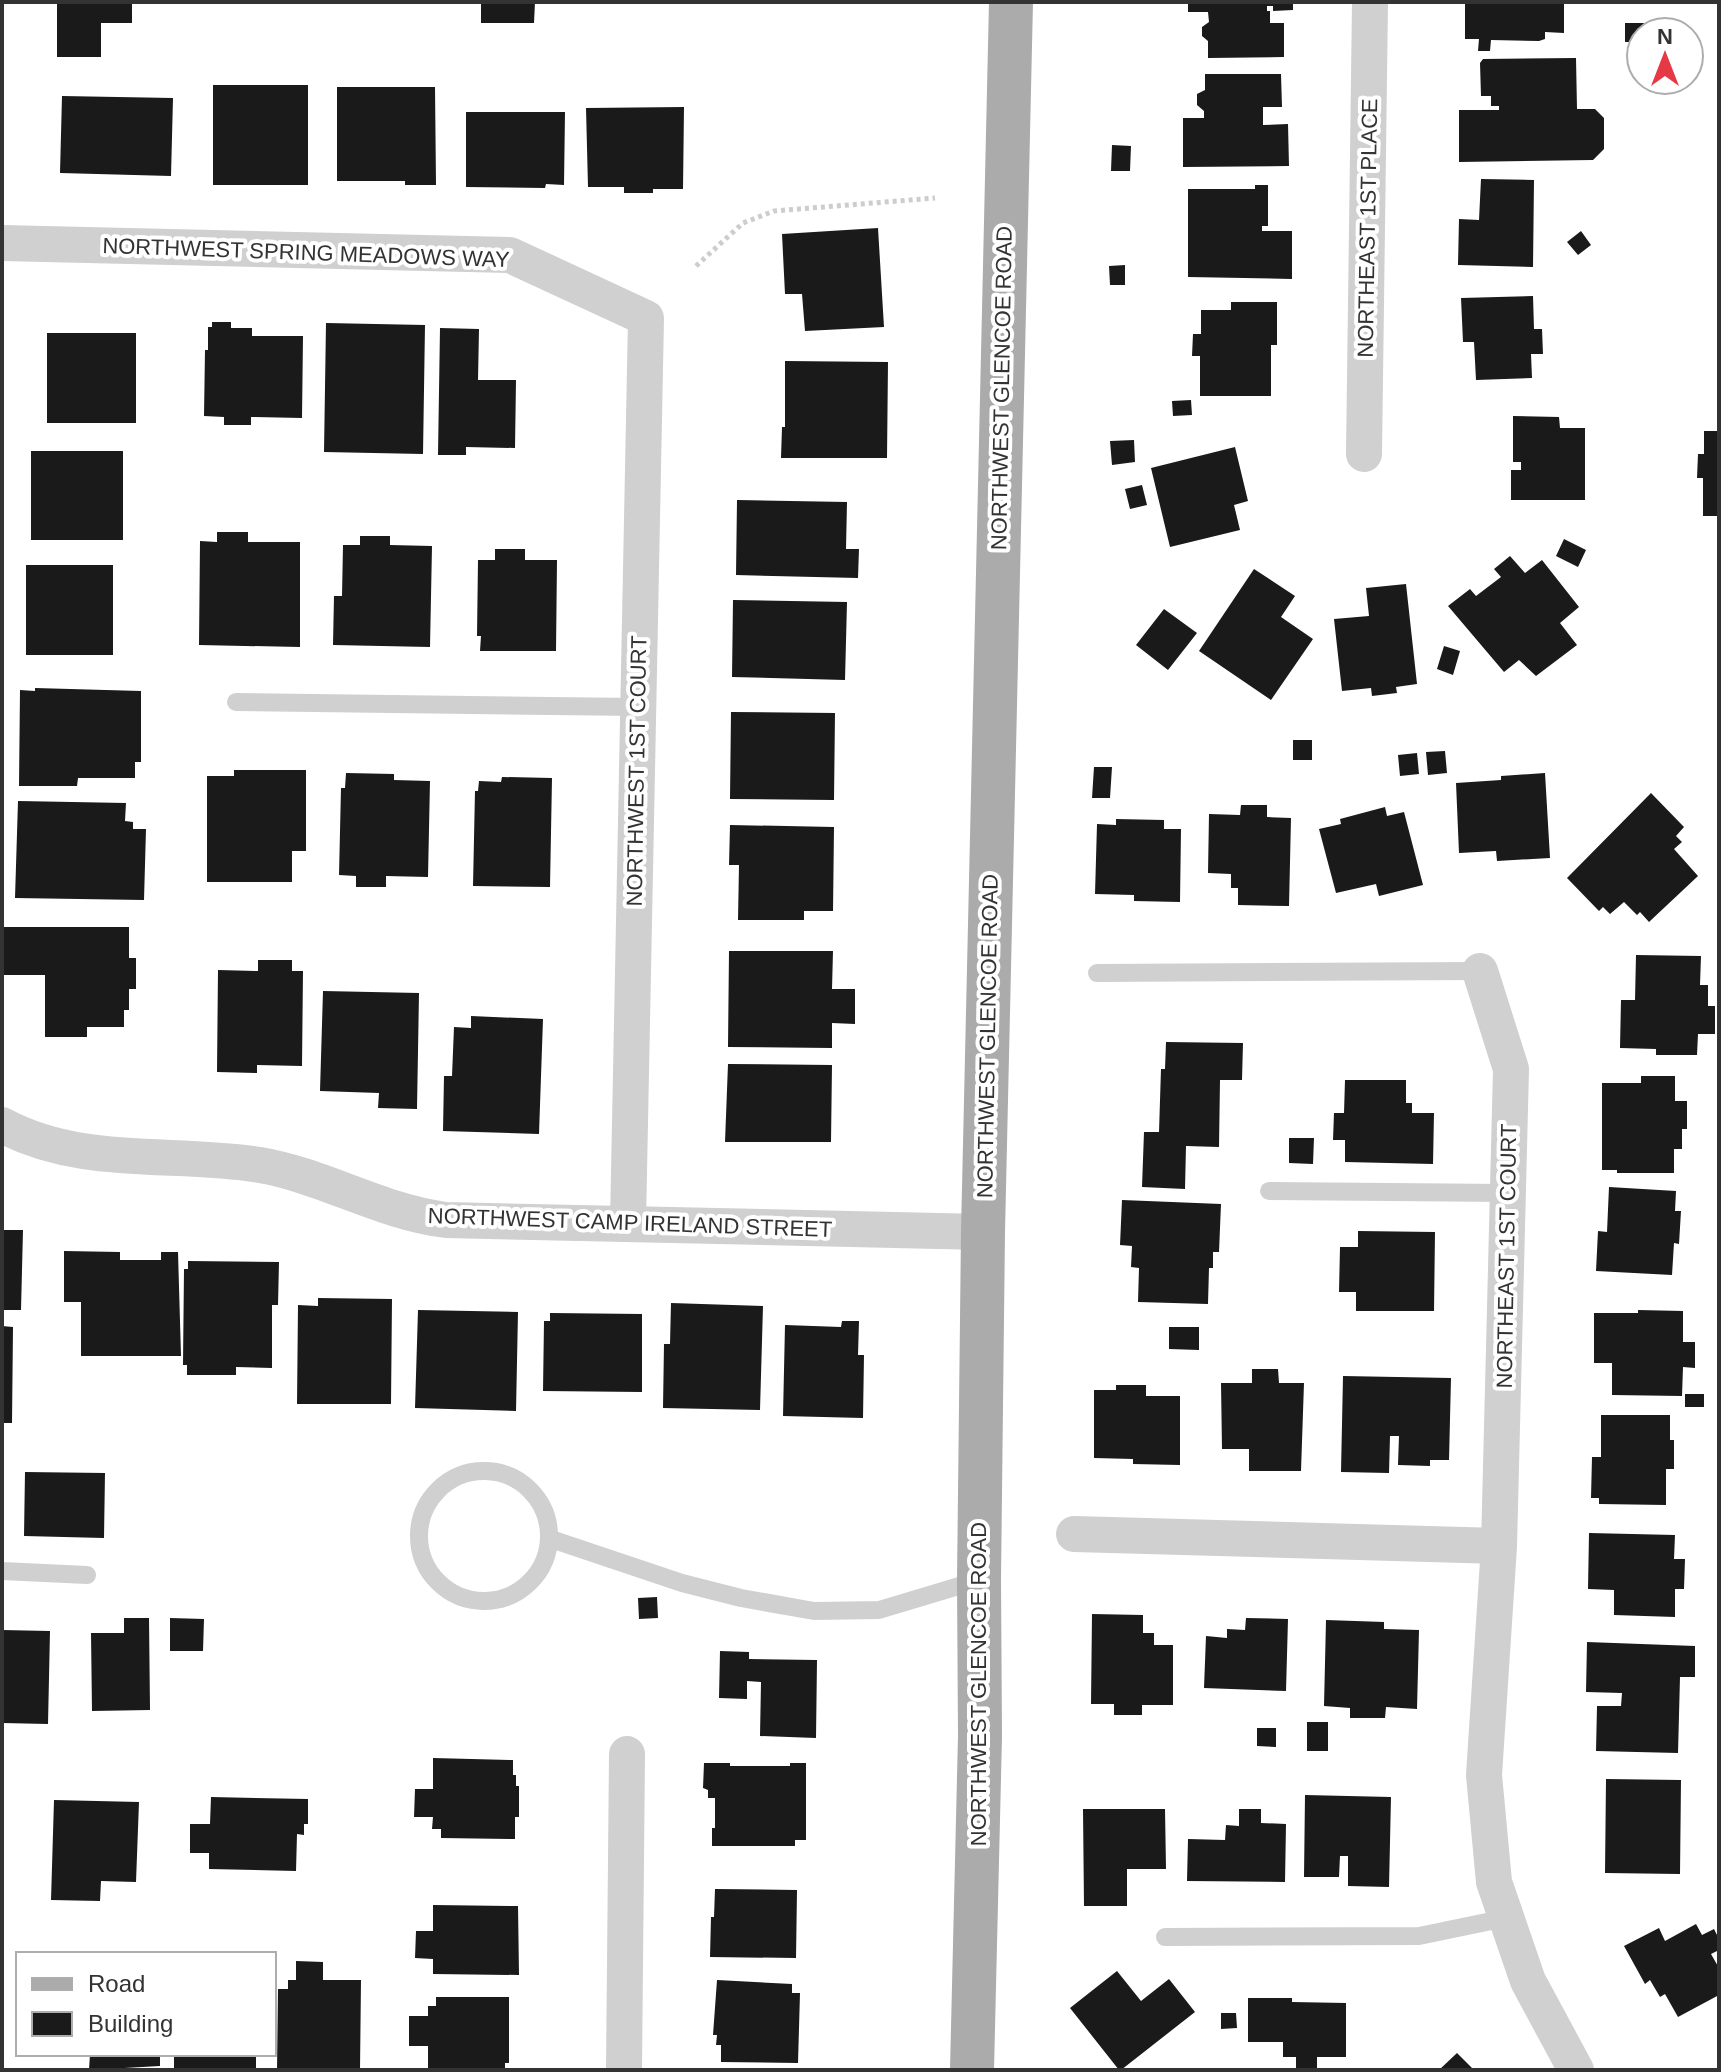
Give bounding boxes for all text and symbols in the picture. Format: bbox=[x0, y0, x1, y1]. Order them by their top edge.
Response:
north arrow bbox=[1625, 16, 1705, 96]
text: N bbox=[1657, 24, 1673, 49]
street label: NORTHEAST 1ST PLACE bbox=[1353, 98, 1382, 358]
street label: NORTHWEST GLENCOE ROAD bbox=[986, 226, 1017, 550]
street label: NORTHWEST SPRING MEADOWS WAY bbox=[102, 233, 510, 272]
street label: NORTHWEST 1ST COURT bbox=[622, 635, 651, 907]
street label: NORTHWEST GLENCOE ROAD bbox=[972, 874, 1003, 1198]
street label: NORTHEAST 1ST COURT bbox=[1492, 1123, 1521, 1389]
street label: NORTHWEST CAMP IRELAND STREET bbox=[427, 1203, 833, 1242]
street label: NORTHWEST GLENCOE ROAD bbox=[966, 1522, 991, 1846]
legend bbox=[16, 1952, 276, 2056]
text: Road bbox=[88, 1970, 145, 1997]
text: Building bbox=[88, 2010, 173, 2037]

